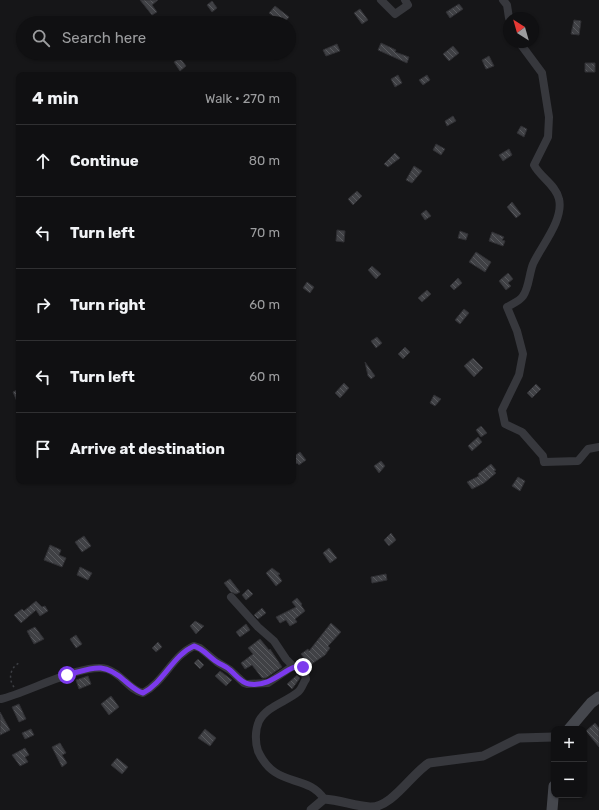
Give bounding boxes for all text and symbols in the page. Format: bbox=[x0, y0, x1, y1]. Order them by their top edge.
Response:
north arrow bbox=[503, 12, 539, 48]
search box bbox=[16, 16, 296, 60]
icon: search bbox=[30, 27, 52, 49]
text: Search here bbox=[62, 29, 146, 47]
text: 4 min bbox=[32, 88, 79, 108]
text: Walk · 270 m bbox=[205, 91, 280, 106]
icon: ahead bbox=[32, 150, 54, 172]
text: Continue bbox=[70, 152, 139, 170]
text: 80 m bbox=[249, 153, 280, 168]
icon: left bbox=[32, 222, 54, 244]
text: Turn left bbox=[70, 224, 135, 242]
text: 70 m bbox=[250, 225, 280, 240]
icon: right bbox=[32, 294, 54, 316]
text: Turn right bbox=[70, 296, 145, 314]
text: 60 m bbox=[249, 297, 280, 312]
icon: left bbox=[32, 366, 54, 388]
text: Turn left bbox=[70, 368, 135, 386]
text: 60 m bbox=[249, 369, 280, 384]
icon: arrive bbox=[32, 438, 54, 460]
text: Arrive at destination bbox=[70, 440, 225, 458]
route end bbox=[294, 658, 312, 676]
route start bbox=[58, 666, 76, 684]
map controls bbox=[551, 726, 587, 798]
button: + bbox=[551, 726, 587, 762]
button: − bbox=[551, 762, 587, 798]

